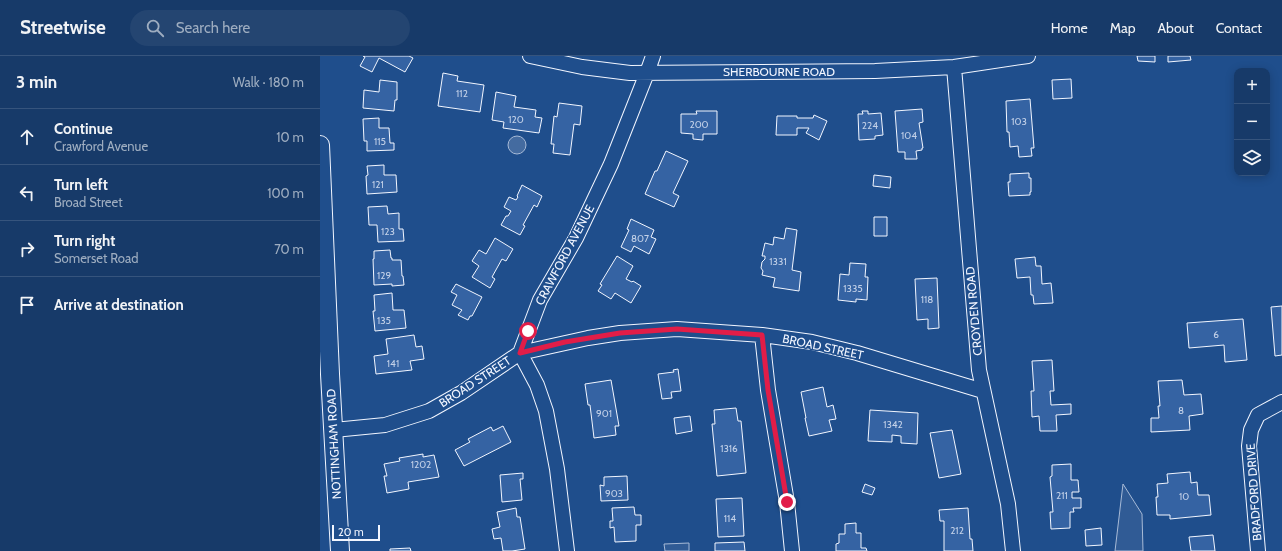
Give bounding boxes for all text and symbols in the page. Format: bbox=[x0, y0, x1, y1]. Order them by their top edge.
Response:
search box bbox=[130, 10, 410, 46]
text: Streetwise bbox=[20, 16, 106, 39]
icon: search bbox=[144, 17, 166, 39]
text: Search here bbox=[176, 19, 250, 37]
text: Home bbox=[1051, 19, 1088, 37]
text: Map bbox=[1110, 19, 1135, 37]
text: About bbox=[1157, 19, 1194, 37]
text: Contact bbox=[1216, 19, 1262, 37]
street label: SHERBOURNE ROAD bbox=[723, 64, 835, 79]
map controls bbox=[1234, 68, 1270, 176]
button: + bbox=[1234, 68, 1270, 104]
text: 3 min bbox=[16, 72, 57, 92]
text: Walk · 180 m bbox=[233, 74, 304, 90]
house number: 112 bbox=[456, 87, 468, 100]
button: − bbox=[1234, 104, 1270, 140]
house number: 120 bbox=[508, 113, 524, 126]
house number: 103 bbox=[1011, 115, 1027, 128]
house number: 200 bbox=[689, 118, 709, 131]
house number: 224 bbox=[862, 119, 878, 132]
text: Continue bbox=[54, 120, 113, 138]
icon: ahead bbox=[16, 126, 38, 148]
text: 10 m bbox=[276, 129, 304, 145]
house number: 104 bbox=[901, 129, 917, 142]
house number: 115 bbox=[374, 135, 386, 148]
text: Crawford Avenue bbox=[54, 138, 148, 154]
button: layers bbox=[1234, 140, 1270, 176]
text: Turn left bbox=[54, 176, 108, 194]
house number: 121 bbox=[372, 178, 384, 191]
icon: left bbox=[16, 182, 38, 204]
text: 100 m bbox=[267, 185, 304, 201]
text: Broad Street bbox=[54, 194, 123, 210]
street label: CRAWFORD AVENUE bbox=[532, 202, 598, 308]
house number: 123 bbox=[381, 225, 395, 238]
text: Turn right bbox=[54, 232, 115, 250]
house number: 807 bbox=[631, 232, 649, 245]
icon: right bbox=[16, 238, 38, 260]
text: 70 m bbox=[274, 241, 304, 257]
text: Somerset Road bbox=[54, 250, 138, 266]
house number: 1331 bbox=[769, 255, 787, 268]
street label: CROYDEN ROAD bbox=[962, 266, 985, 356]
house number: 129 bbox=[377, 269, 391, 282]
house number: 1335 bbox=[843, 282, 863, 295]
house number: 118 bbox=[921, 293, 933, 306]
icon: arrive bbox=[16, 294, 38, 316]
text: Arrive at destination bbox=[54, 296, 184, 314]
house number: 135 bbox=[377, 314, 391, 327]
route start bbox=[519, 322, 537, 340]
house number: 6 bbox=[1213, 328, 1219, 341]
street label: BROAD STREET bbox=[781, 331, 866, 363]
street label: BROAD STREET bbox=[436, 352, 514, 410]
house number: 141 bbox=[387, 357, 399, 370]
street label: NOTTINGHAM ROAD bbox=[323, 388, 344, 500]
house number: 8 bbox=[1178, 404, 1184, 417]
house number: 901 bbox=[596, 407, 612, 420]
house number: 1342 bbox=[883, 418, 903, 431]
house number: 1316 bbox=[720, 442, 738, 455]
street label: BRADFORD DRIVE bbox=[1243, 442, 1264, 541]
house number: 1202 bbox=[411, 458, 431, 471]
house number: 903 bbox=[605, 487, 623, 500]
house number: 211 bbox=[1056, 489, 1068, 502]
house number: 10 bbox=[1179, 490, 1189, 503]
route end bbox=[778, 493, 796, 511]
house number: 114 bbox=[724, 512, 736, 525]
scale bar bbox=[332, 523, 380, 542]
house number: 212 bbox=[950, 524, 964, 537]
text: 20 m bbox=[338, 525, 364, 539]

